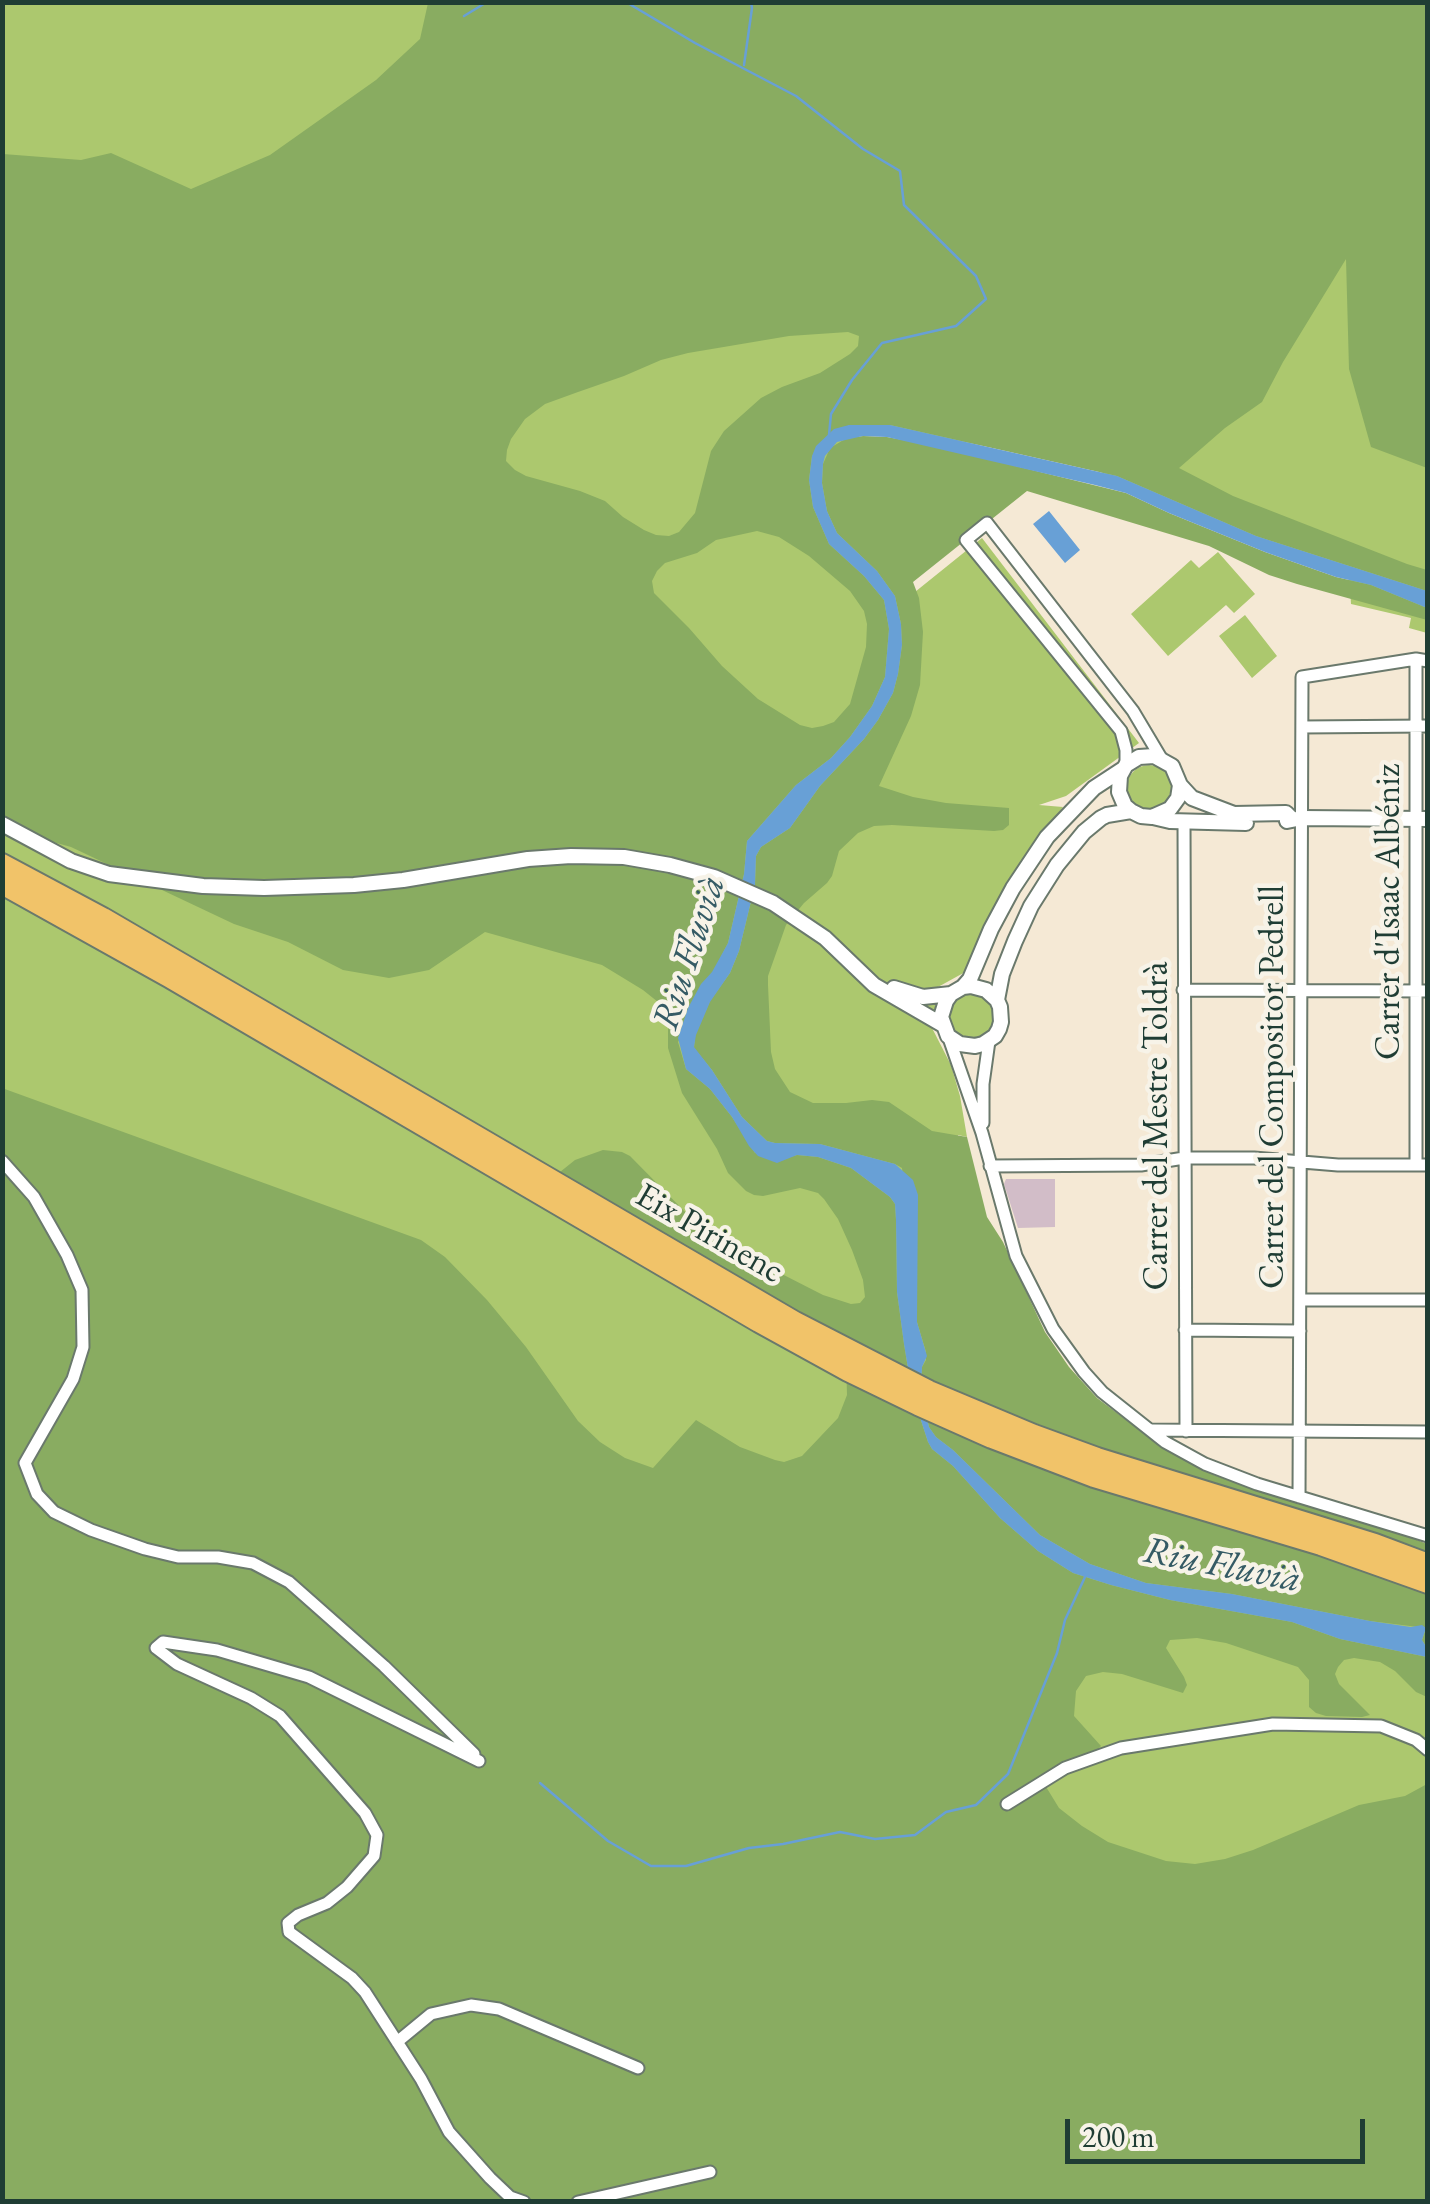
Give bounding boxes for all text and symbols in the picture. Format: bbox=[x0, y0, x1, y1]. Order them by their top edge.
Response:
street label: Carrer d'Isaac Albéniz bbox=[1368, 764, 1410, 1060]
water label: Riu Fluvià bbox=[644, 870, 736, 1036]
street label: Carrer del Compositor Pedrell bbox=[1252, 885, 1294, 1289]
street label: Carrer del Mestre Toldrà bbox=[1136, 962, 1178, 1290]
street label: Eix Pirinenc bbox=[628, 1175, 790, 1293]
water label: Riu Fluvià bbox=[1140, 1528, 1304, 1604]
scale bar bbox=[1070, 2099, 1370, 2161]
text: 200 m bbox=[1082, 2117, 1155, 2156]

